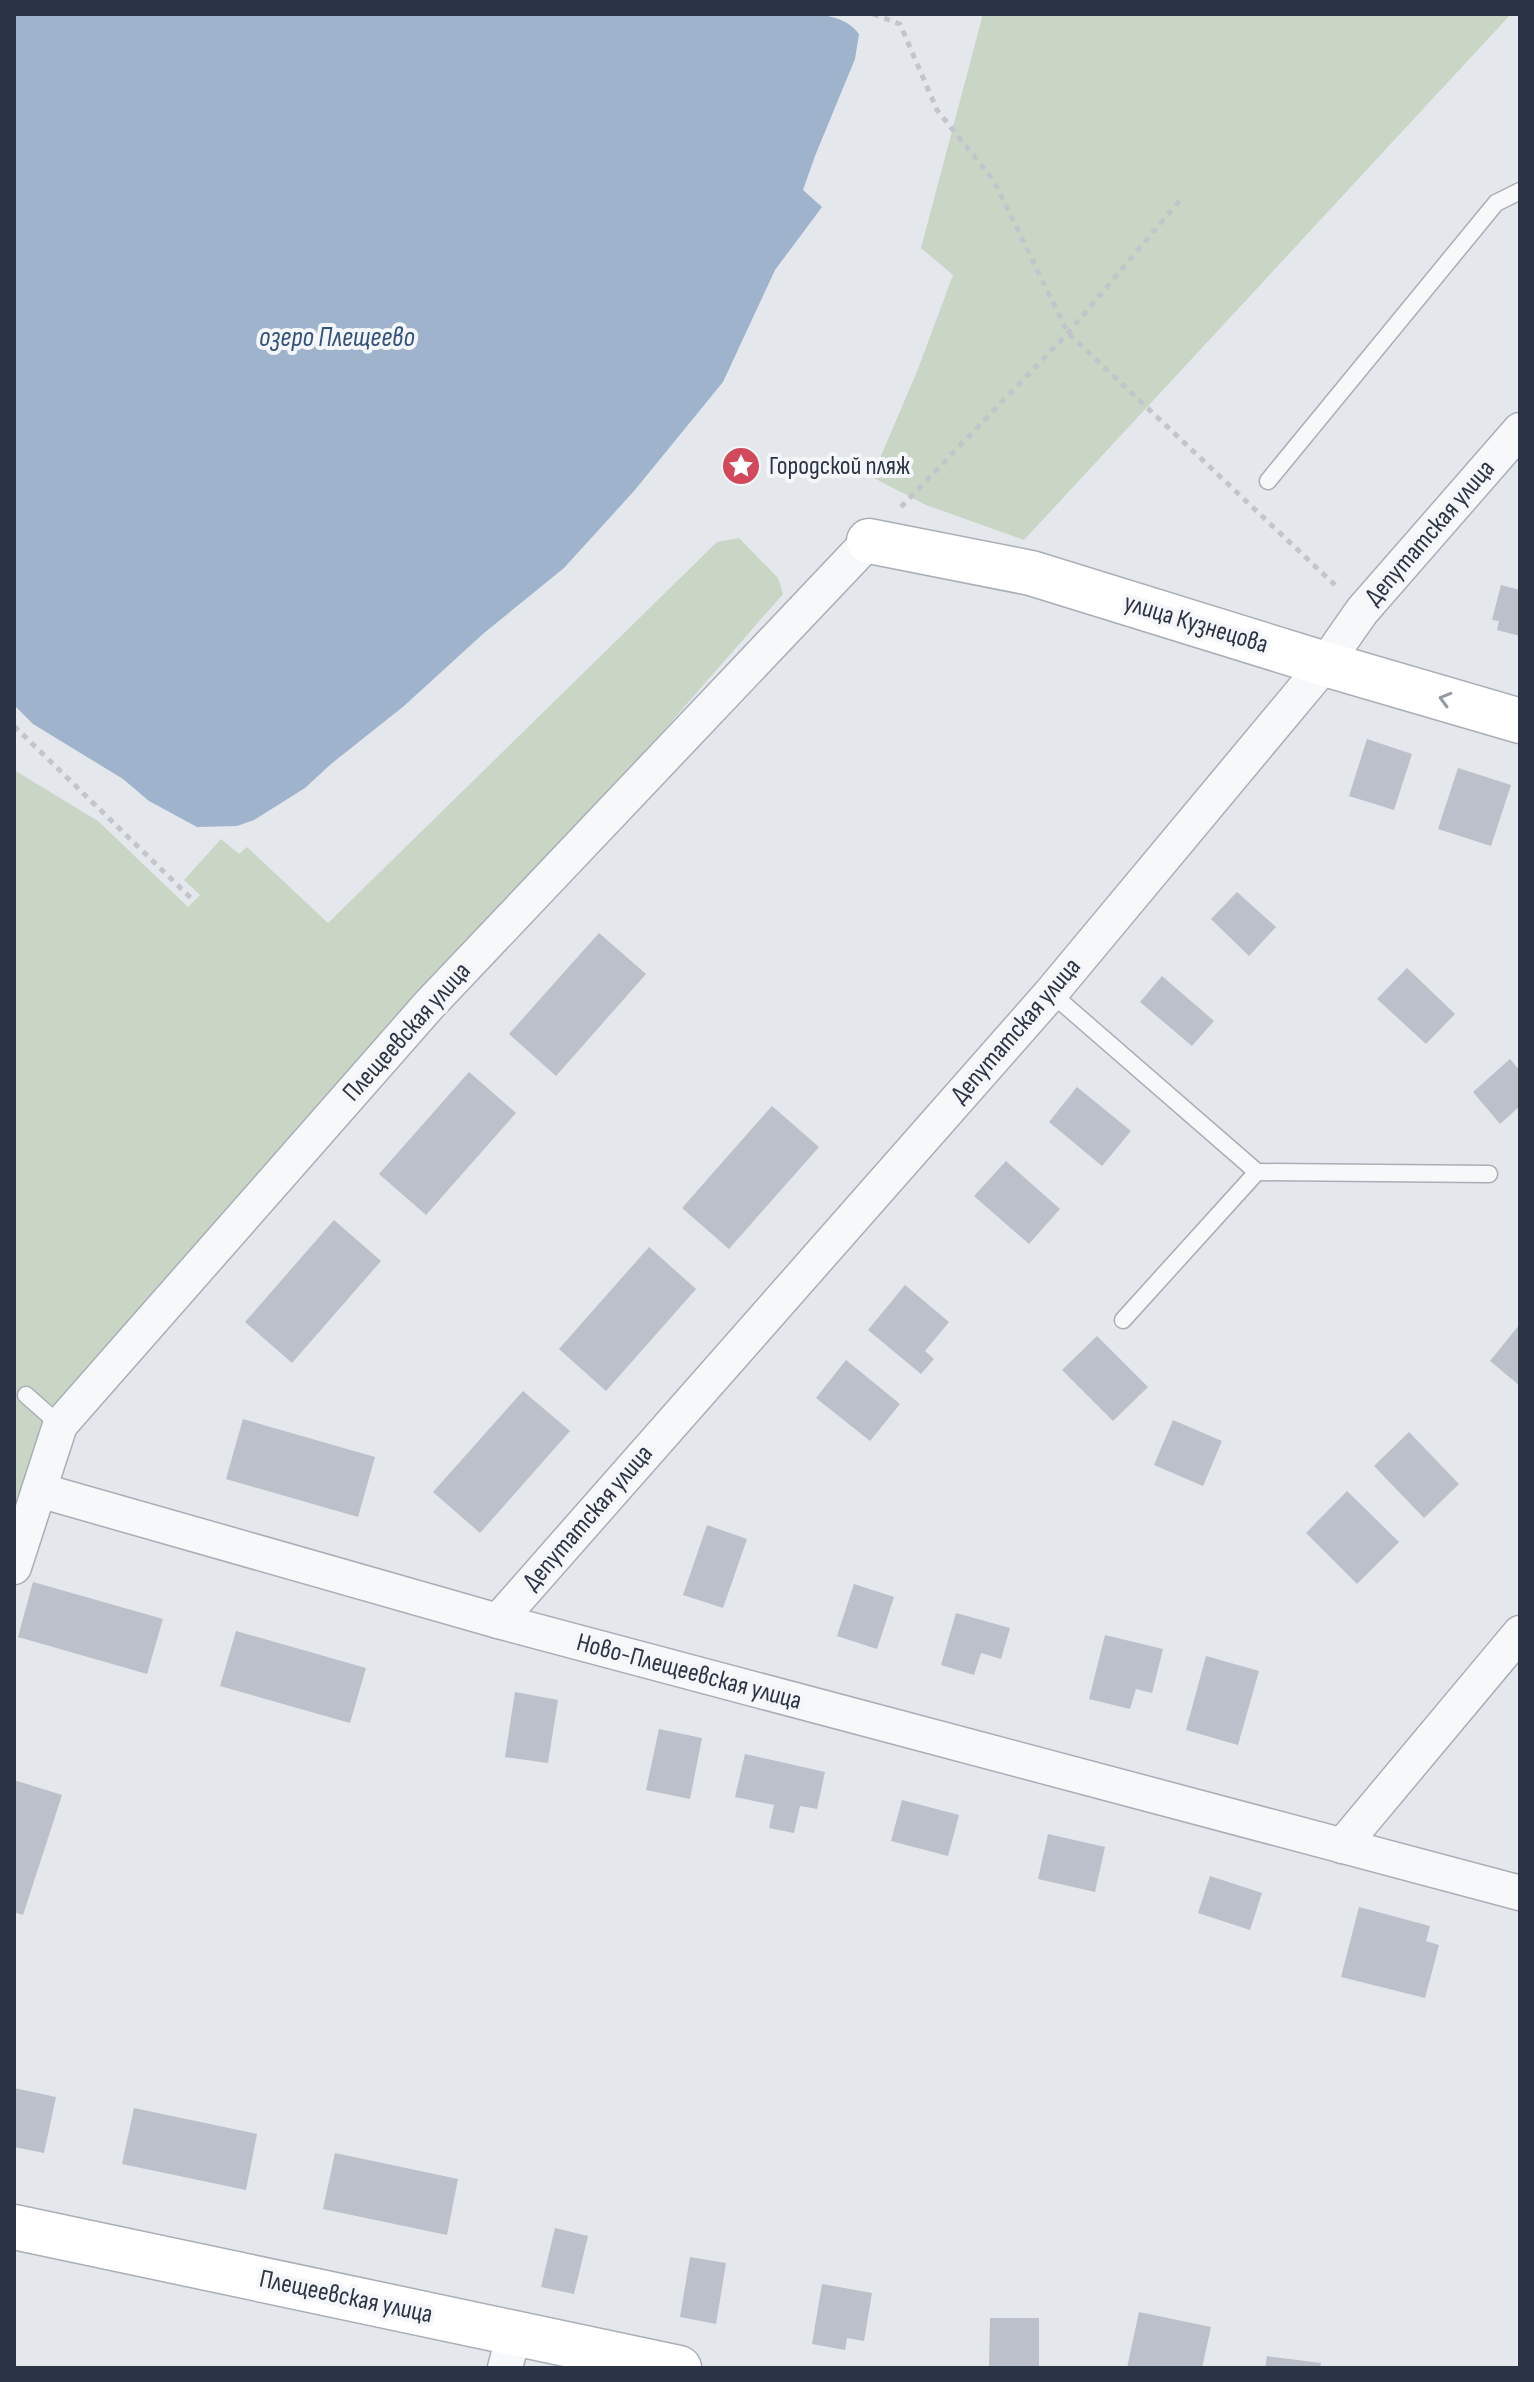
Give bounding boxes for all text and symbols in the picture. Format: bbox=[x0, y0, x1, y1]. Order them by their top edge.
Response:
water label: озеро Плещеево bbox=[259, 321, 416, 354]
place icon: Городской пляж bbox=[720, 445, 762, 487]
place label: Городской пляж bbox=[769, 451, 910, 482]
street label: Депутатская улица bbox=[1358, 454, 1502, 612]
street label: улица Кузнецова bbox=[1120, 587, 1272, 661]
one-way arrow bbox=[1439, 692, 1453, 708]
street label: Депутатская улица bbox=[944, 952, 1088, 1110]
street label: Плещеевская улица bbox=[336, 956, 478, 1108]
street label: Депутатская улица bbox=[516, 1439, 660, 1597]
street label: Ново-Плещеевская улица bbox=[573, 1627, 805, 1717]
street label: Плещеевская улица bbox=[257, 2264, 435, 2330]

